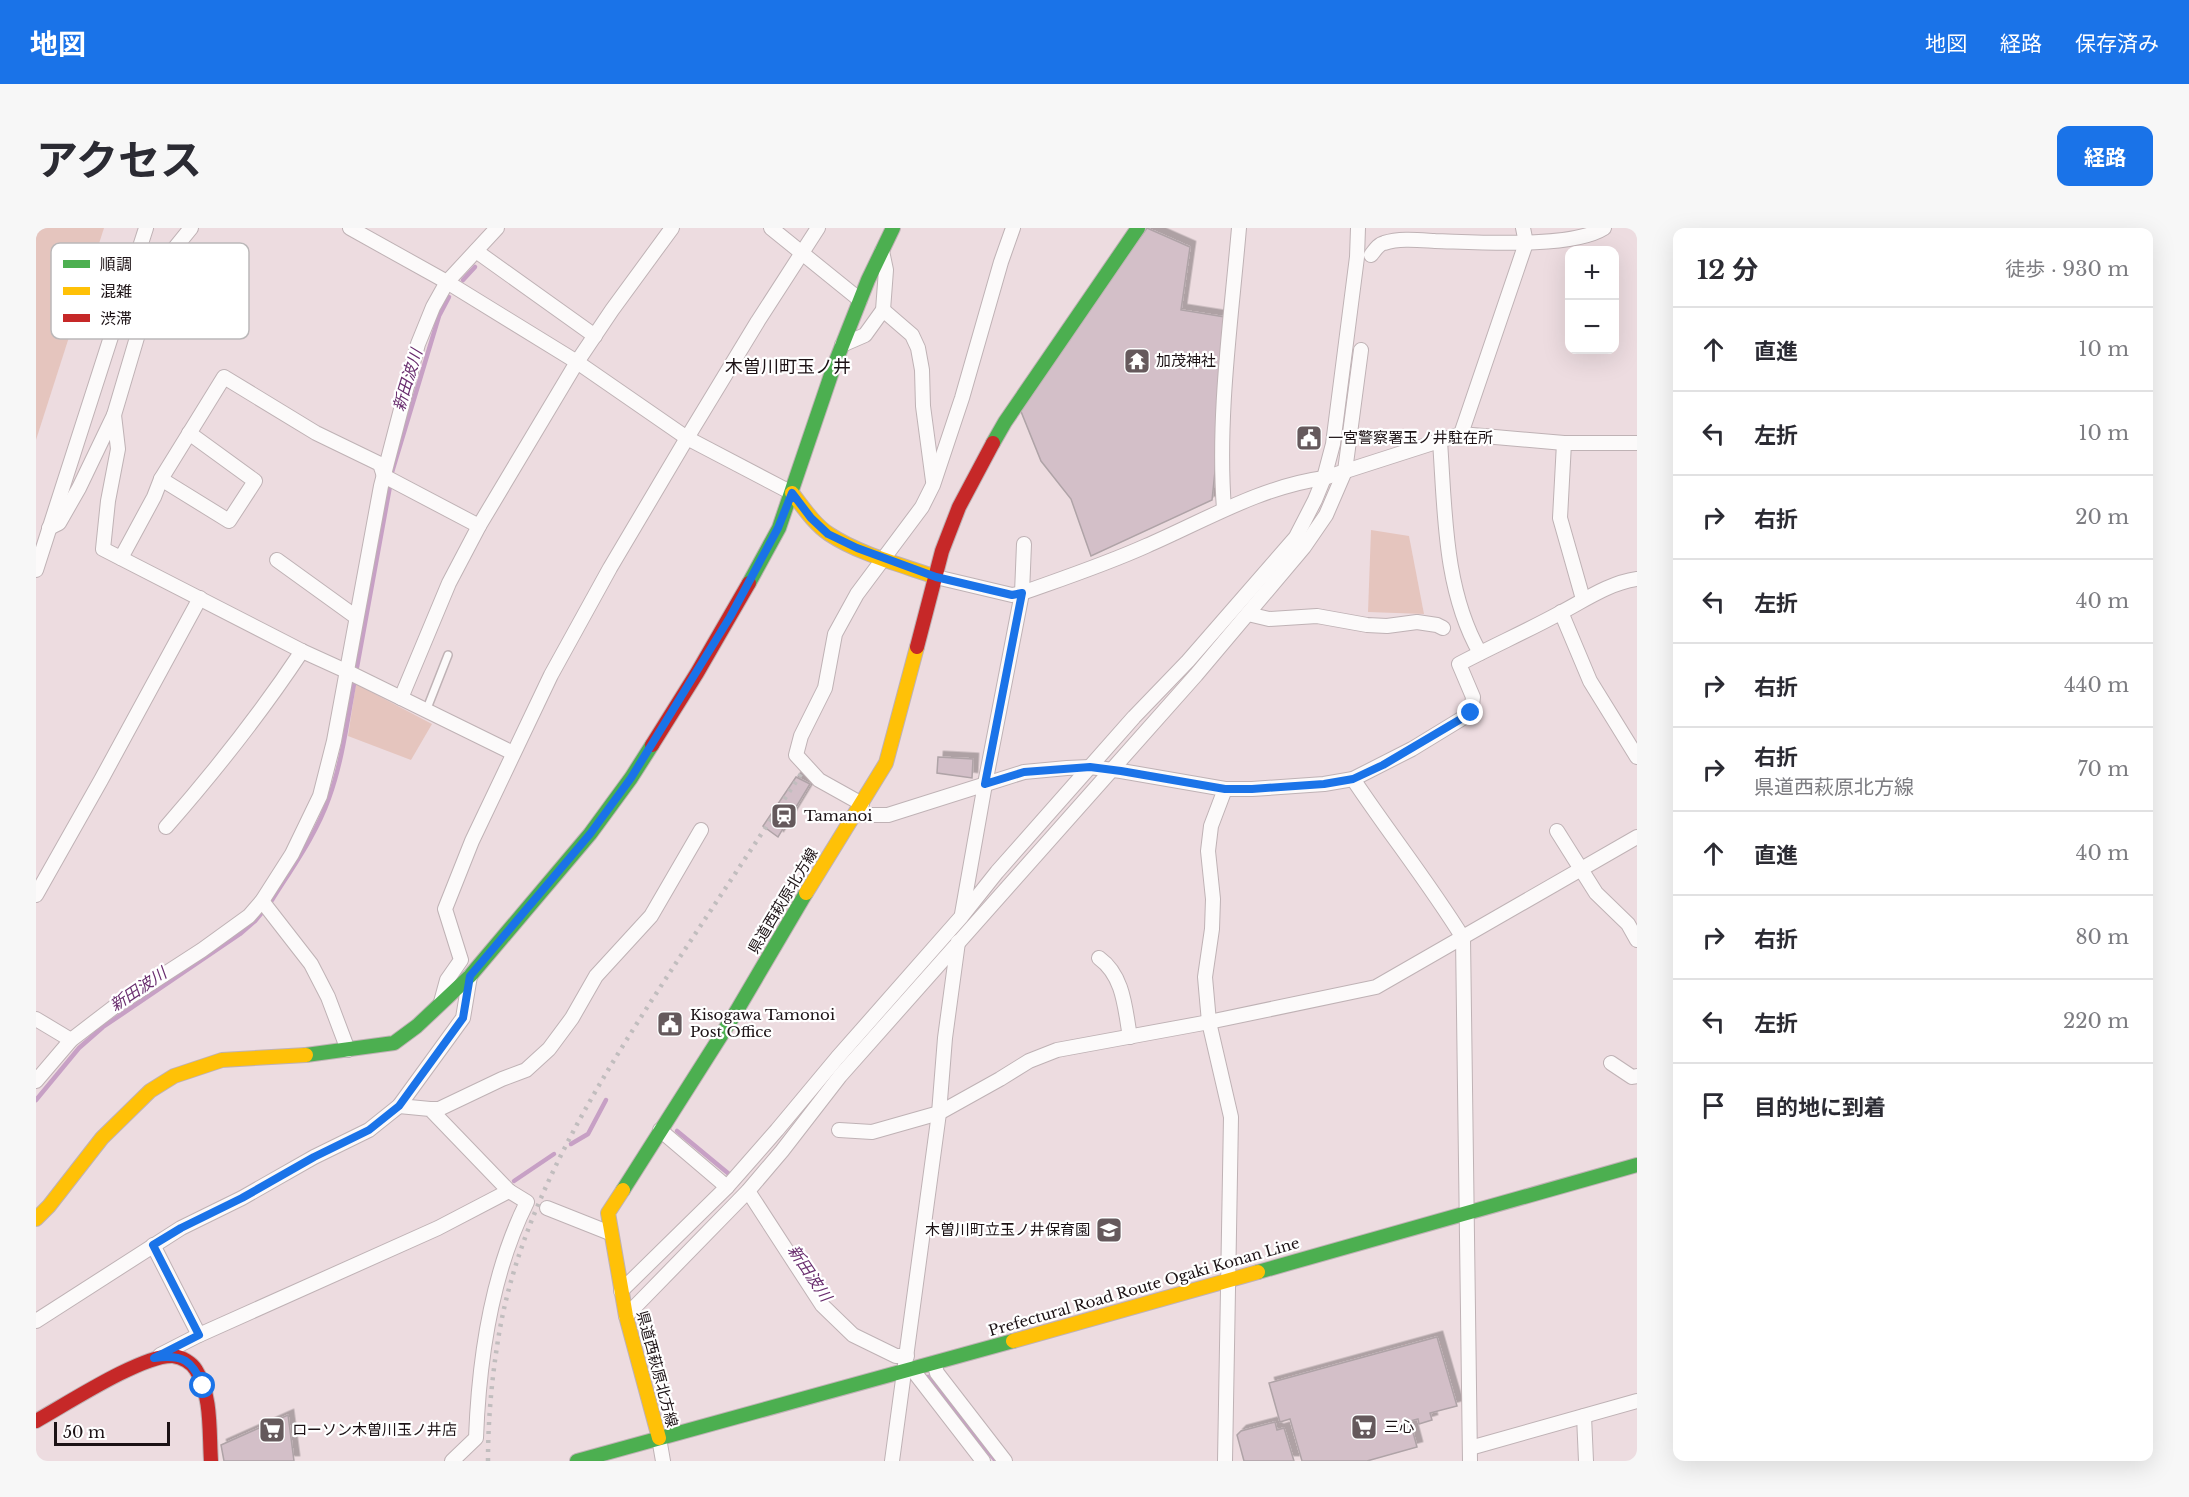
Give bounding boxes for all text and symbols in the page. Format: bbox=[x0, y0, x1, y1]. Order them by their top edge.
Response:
text: 地図 bbox=[30, 27, 86, 62]
text: 地図 bbox=[1925, 31, 1967, 57]
text: 経路 bbox=[2000, 31, 2042, 57]
text: 保存済み bbox=[2075, 31, 2159, 57]
button: 経路 bbox=[2057, 126, 2153, 186]
text: アクセス bbox=[36, 134, 202, 186]
legend bbox=[51, 243, 249, 339]
map controls bbox=[1565, 246, 1619, 354]
button: + bbox=[1565, 246, 1619, 300]
text: 順調 bbox=[100, 254, 132, 274]
text: 12 分 bbox=[1697, 254, 1758, 286]
text: 徒歩 · 930 m bbox=[2005, 257, 2129, 281]
text: 混雑 bbox=[100, 281, 132, 301]
button: − bbox=[1565, 300, 1619, 354]
text: 渋滞 bbox=[100, 308, 132, 328]
icon: ahead bbox=[1697, 333, 1730, 366]
text: 10 m bbox=[2079, 337, 2129, 361]
text: 直進 bbox=[1754, 338, 1798, 365]
water label: 新田波川 bbox=[388, 345, 427, 414]
temple icon: 加茂神社 bbox=[1122, 346, 1152, 376]
place label: 加茂神社 bbox=[1156, 351, 1216, 370]
district label: 木曽川町玉ノ井 bbox=[725, 356, 851, 378]
icon: left bbox=[1697, 417, 1730, 450]
text: 10 m bbox=[2079, 421, 2129, 445]
text: 左折 bbox=[1754, 422, 1798, 449]
public building icon: 一宮警察署玉ノ井駐在所 bbox=[1294, 423, 1324, 453]
place label: 一宮警察署玉ノ井駐在所 bbox=[1328, 428, 1493, 447]
icon: right bbox=[1697, 501, 1730, 534]
text: 20 m bbox=[2075, 505, 2129, 529]
text: 右折 bbox=[1754, 506, 1798, 533]
icon: left bbox=[1697, 585, 1730, 618]
text: 40 m bbox=[2076, 589, 2129, 613]
text: 左折 bbox=[1754, 590, 1798, 617]
icon: right bbox=[1697, 669, 1730, 702]
text: 440 m bbox=[2064, 673, 2129, 697]
text: 右折 bbox=[1754, 674, 1798, 701]
route end bbox=[1457, 699, 1483, 725]
text: 右折 bbox=[1754, 744, 1798, 771]
icon: right bbox=[1697, 753, 1730, 786]
text: 70 m bbox=[2077, 757, 2129, 781]
text: 県道西萩原北方線 bbox=[1754, 775, 1914, 799]
station icon: Tamanoi bbox=[769, 801, 799, 831]
place label: Tamanoi bbox=[804, 806, 872, 825]
icon: ahead bbox=[1697, 837, 1730, 870]
text: 40 m bbox=[2076, 841, 2129, 865]
text: 直進 bbox=[1754, 842, 1798, 869]
street label: 県道西萩原北方線 bbox=[744, 844, 822, 957]
icon: right bbox=[1697, 921, 1730, 954]
text: 80 m bbox=[2075, 925, 2129, 949]
text: 右折 bbox=[1754, 926, 1798, 953]
water label: 新田波川 bbox=[106, 962, 172, 1015]
place label: Kisogawa Tamonoi Post Office bbox=[690, 1005, 835, 1041]
icon: left bbox=[1697, 1005, 1730, 1038]
public building icon: Kisogawa Tamonoi Post Office bbox=[655, 1009, 685, 1039]
text: 220 m bbox=[2063, 1009, 2129, 1033]
text: 左折 bbox=[1754, 1010, 1798, 1037]
icon: arrive bbox=[1697, 1089, 1730, 1122]
text: 目的地に到着 bbox=[1754, 1094, 1886, 1121]
school or university icon: 木曽川町立玉ノ井保育園 bbox=[1094, 1215, 1124, 1245]
place label: 木曽川町立玉ノ井保育園 bbox=[925, 1220, 1090, 1239]
street label: Prefectural Road Route Ogaki Konan Line bbox=[986, 1233, 1302, 1340]
water label: 新田波川 bbox=[784, 1241, 837, 1307]
street label: 県道西萩原北方線 bbox=[633, 1308, 682, 1429]
route start bbox=[189, 1372, 215, 1398]
supermarket icon: 三心 bbox=[1349, 1412, 1379, 1442]
supermarket icon: ローソン木曽川玉ノ井店 bbox=[257, 1415, 287, 1445]
place label: 三心 bbox=[1384, 1417, 1414, 1436]
scale bar bbox=[54, 1419, 170, 1446]
place label: ローソン木曽川玉ノ井店 bbox=[292, 1420, 457, 1439]
text: 50 m bbox=[63, 1422, 105, 1442]

